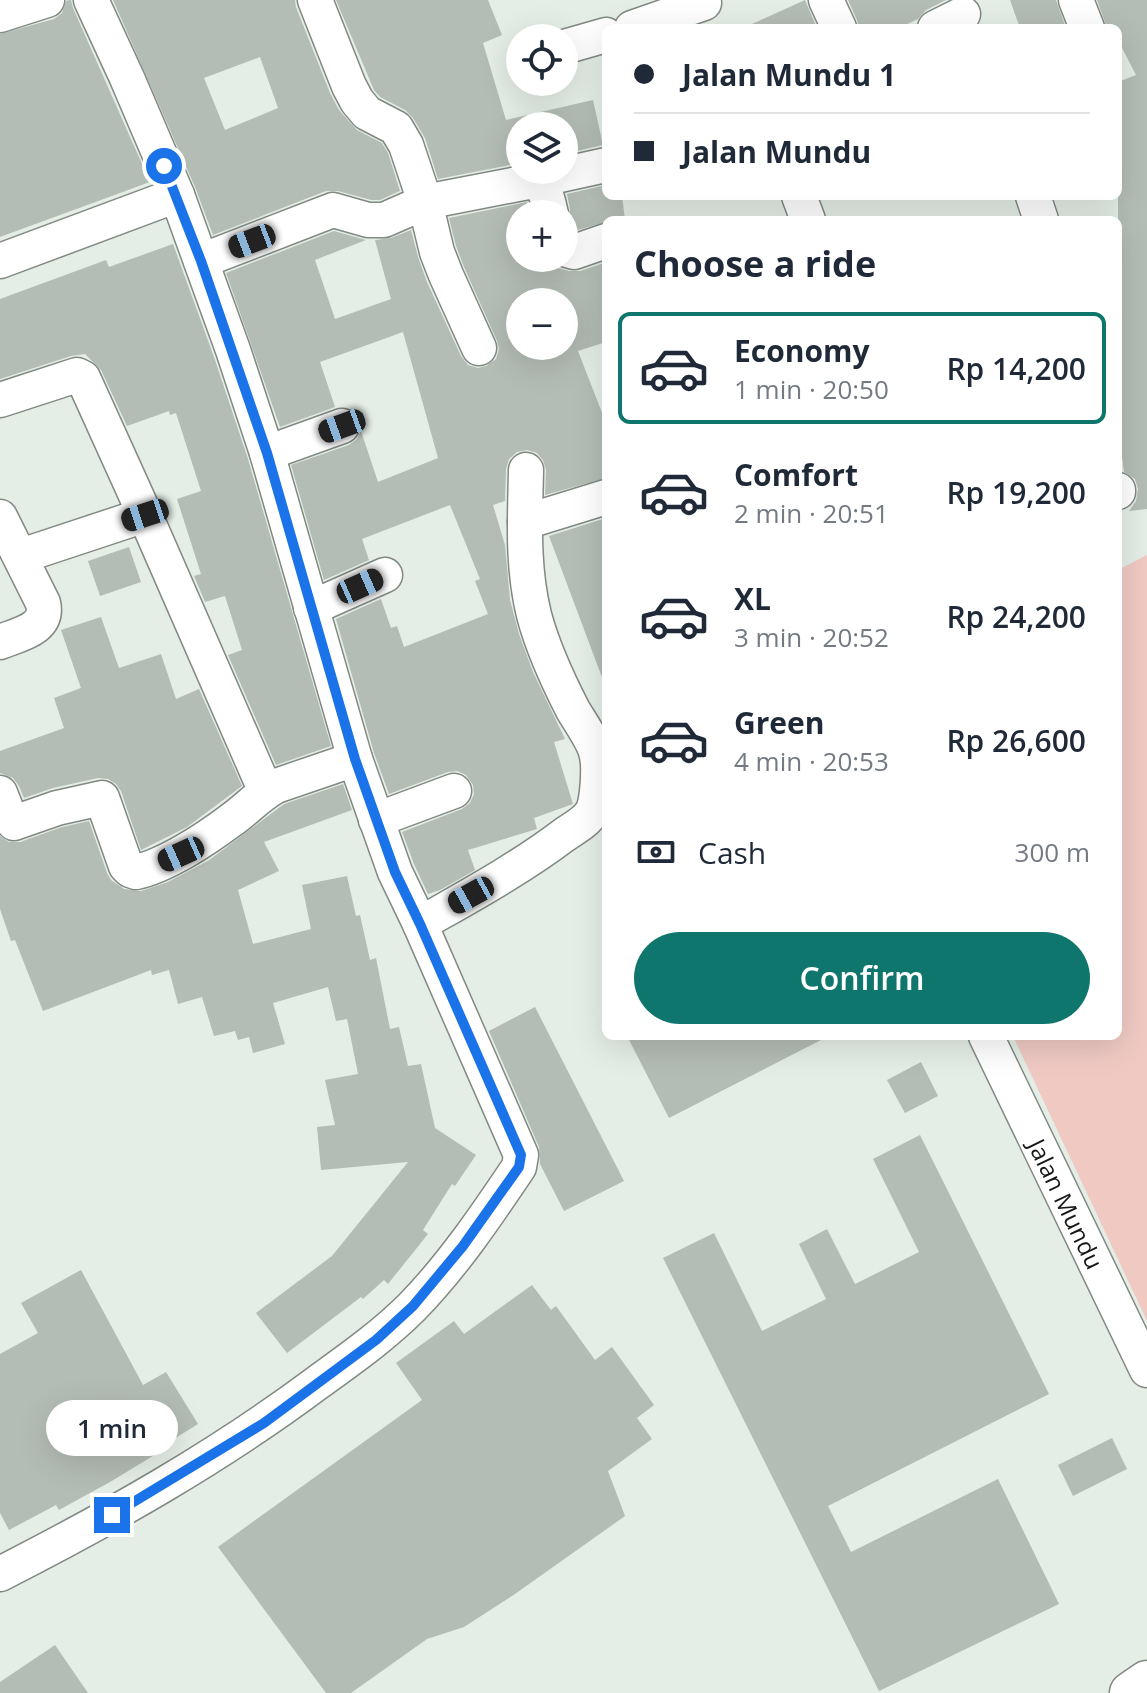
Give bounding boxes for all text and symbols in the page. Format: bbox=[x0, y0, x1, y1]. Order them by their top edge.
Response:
map controls bbox=[506, 24, 578, 360]
button: locate bbox=[506, 24, 578, 96]
text: Jalan Mundu 1 bbox=[682, 54, 896, 95]
button: layers bbox=[506, 112, 578, 184]
text: Jalan Mundu bbox=[682, 131, 871, 172]
route start bbox=[146, 148, 182, 184]
button: + bbox=[506, 200, 578, 272]
car bbox=[225, 221, 279, 261]
text: Choose a ride bbox=[634, 239, 876, 288]
button: − bbox=[506, 288, 578, 360]
text: Economy bbox=[734, 330, 870, 371]
icon: car bbox=[638, 332, 710, 404]
text: Rp 14,200 bbox=[946, 348, 1086, 389]
text: 1 min · 20:50 bbox=[734, 371, 889, 407]
car bbox=[315, 407, 369, 445]
text: Comfort bbox=[734, 454, 858, 495]
icon: car bbox=[638, 456, 710, 528]
text: Rp 19,200 bbox=[946, 472, 1086, 513]
text: 2 min · 20:51 bbox=[734, 495, 889, 531]
car bbox=[118, 496, 172, 534]
car bbox=[333, 565, 387, 607]
text: XL bbox=[734, 578, 771, 619]
icon: car bbox=[638, 580, 710, 652]
text: Rp 24,200 bbox=[946, 596, 1086, 637]
text: 3 min · 20:52 bbox=[734, 619, 889, 655]
text: Green bbox=[734, 702, 825, 743]
icon: car bbox=[638, 704, 710, 776]
text: Rp 26,600 bbox=[946, 720, 1086, 761]
text: 4 min · 20:53 bbox=[734, 743, 889, 779]
icon: cash bbox=[634, 830, 678, 874]
text: Cash bbox=[698, 832, 766, 873]
car bbox=[154, 833, 208, 875]
text: 300 m bbox=[1015, 834, 1090, 870]
car bbox=[444, 873, 498, 917]
button: Confirm bbox=[634, 932, 1090, 1024]
street label: Jalan Mundu bbox=[1021, 1131, 1112, 1274]
callout: 1 min bbox=[46, 1399, 178, 1455]
text: 1 min bbox=[77, 1410, 147, 1446]
route end bbox=[94, 1497, 130, 1533]

